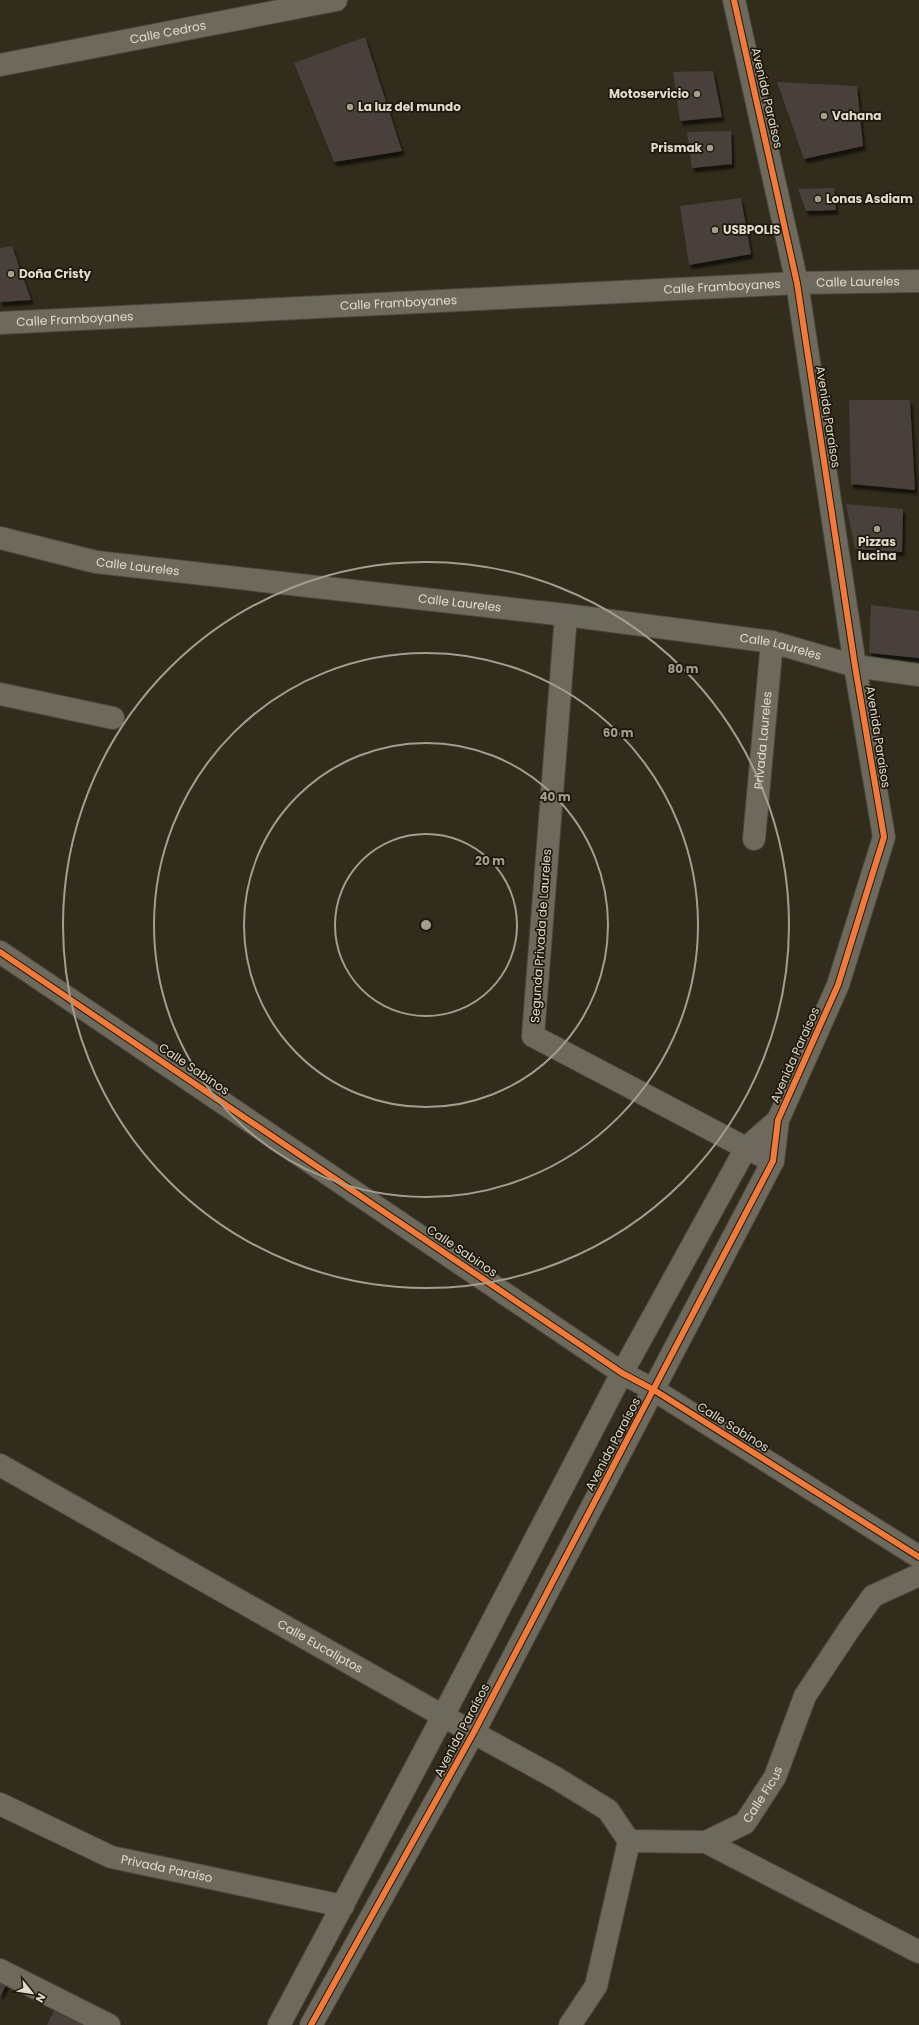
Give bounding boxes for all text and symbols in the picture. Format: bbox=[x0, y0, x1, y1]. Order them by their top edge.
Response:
street label: Calle Cedros bbox=[128, 16, 207, 48]
street label: Avenida Paraísos bbox=[748, 46, 787, 150]
place label: Motoservicio bbox=[609, 85, 689, 102]
marker: Motoservicio bbox=[692, 89, 702, 99]
place label: La luz del mundo bbox=[358, 98, 461, 115]
marker: La luz del mundo bbox=[345, 102, 355, 112]
place label: Vahana bbox=[832, 107, 881, 124]
marker: Vahana bbox=[819, 111, 829, 121]
place label: Prismak bbox=[651, 139, 703, 156]
marker: Prismak bbox=[705, 143, 715, 153]
place label: Lonas Asdiam bbox=[826, 190, 913, 207]
marker: Lonas Asdiam bbox=[813, 194, 823, 204]
place label: USBPOLIS bbox=[723, 221, 780, 238]
marker: USBPOLIS bbox=[710, 225, 720, 235]
place label: Doña Cristy bbox=[19, 265, 92, 282]
marker: Doña Cristy bbox=[6, 269, 16, 279]
street label: Calle Laureles bbox=[816, 272, 900, 291]
street label: Calle Framboyanes bbox=[663, 275, 781, 298]
street label: Calle Framboyanes bbox=[340, 291, 457, 314]
street label: Calle Framboyanes bbox=[16, 307, 134, 330]
street label: Avenida Paraísos bbox=[812, 365, 845, 469]
marker: Pizzas lucina bbox=[872, 524, 882, 534]
place label: Pizzas lucina bbox=[858, 533, 896, 564]
street label: Calle Laureles bbox=[95, 553, 180, 579]
street label: Calle Laureles bbox=[417, 589, 502, 616]
street label: Calle Laureles bbox=[739, 629, 824, 664]
text: 80 m bbox=[668, 660, 699, 677]
street label: Avenida Paraísos bbox=[862, 685, 895, 789]
street label: Privada Laureles bbox=[750, 691, 775, 790]
text: 60 m bbox=[603, 724, 634, 741]
text: 40 m bbox=[539, 788, 571, 805]
street label: Segunda Privada de Laureles bbox=[526, 848, 555, 1024]
text: 20 m bbox=[475, 852, 505, 869]
centre of rings bbox=[419, 918, 433, 932]
street label: Avenida Paraísos bbox=[766, 1004, 823, 1105]
street label: Calle Sabinos bbox=[156, 1039, 233, 1098]
street label: Calle Sabinos bbox=[424, 1221, 501, 1280]
street label: Avenida Paraísos bbox=[581, 1394, 644, 1493]
street label: Calle Sabinos bbox=[694, 1398, 772, 1455]
street label: Calle Eucaliptos bbox=[275, 1615, 366, 1677]
street label: Avenida Paraísos bbox=[430, 1680, 493, 1779]
street label: Calle Ficus bbox=[738, 1764, 786, 1826]
street label: Privada Paraíso bbox=[119, 1850, 215, 1886]
north arrow bbox=[12, 1973, 52, 2013]
text: N bbox=[32, 1990, 50, 2006]

